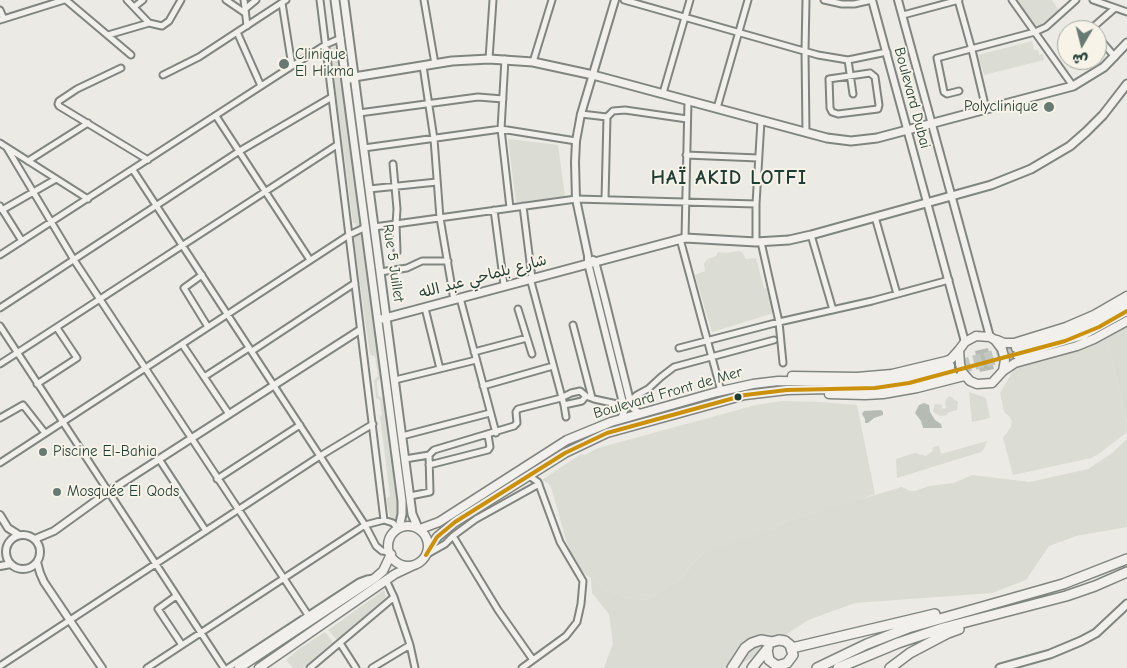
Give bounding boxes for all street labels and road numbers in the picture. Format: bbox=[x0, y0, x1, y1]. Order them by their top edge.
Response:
street label: Boulevard Dubai bbox=[890, 45, 934, 151]
street label: Rue 5 Juillet bbox=[379, 223, 407, 303]
street label: شارع بلماحي عبد الله bbox=[417, 251, 549, 303]
street label: Boulevard Front de Mer bbox=[591, 363, 745, 423]

